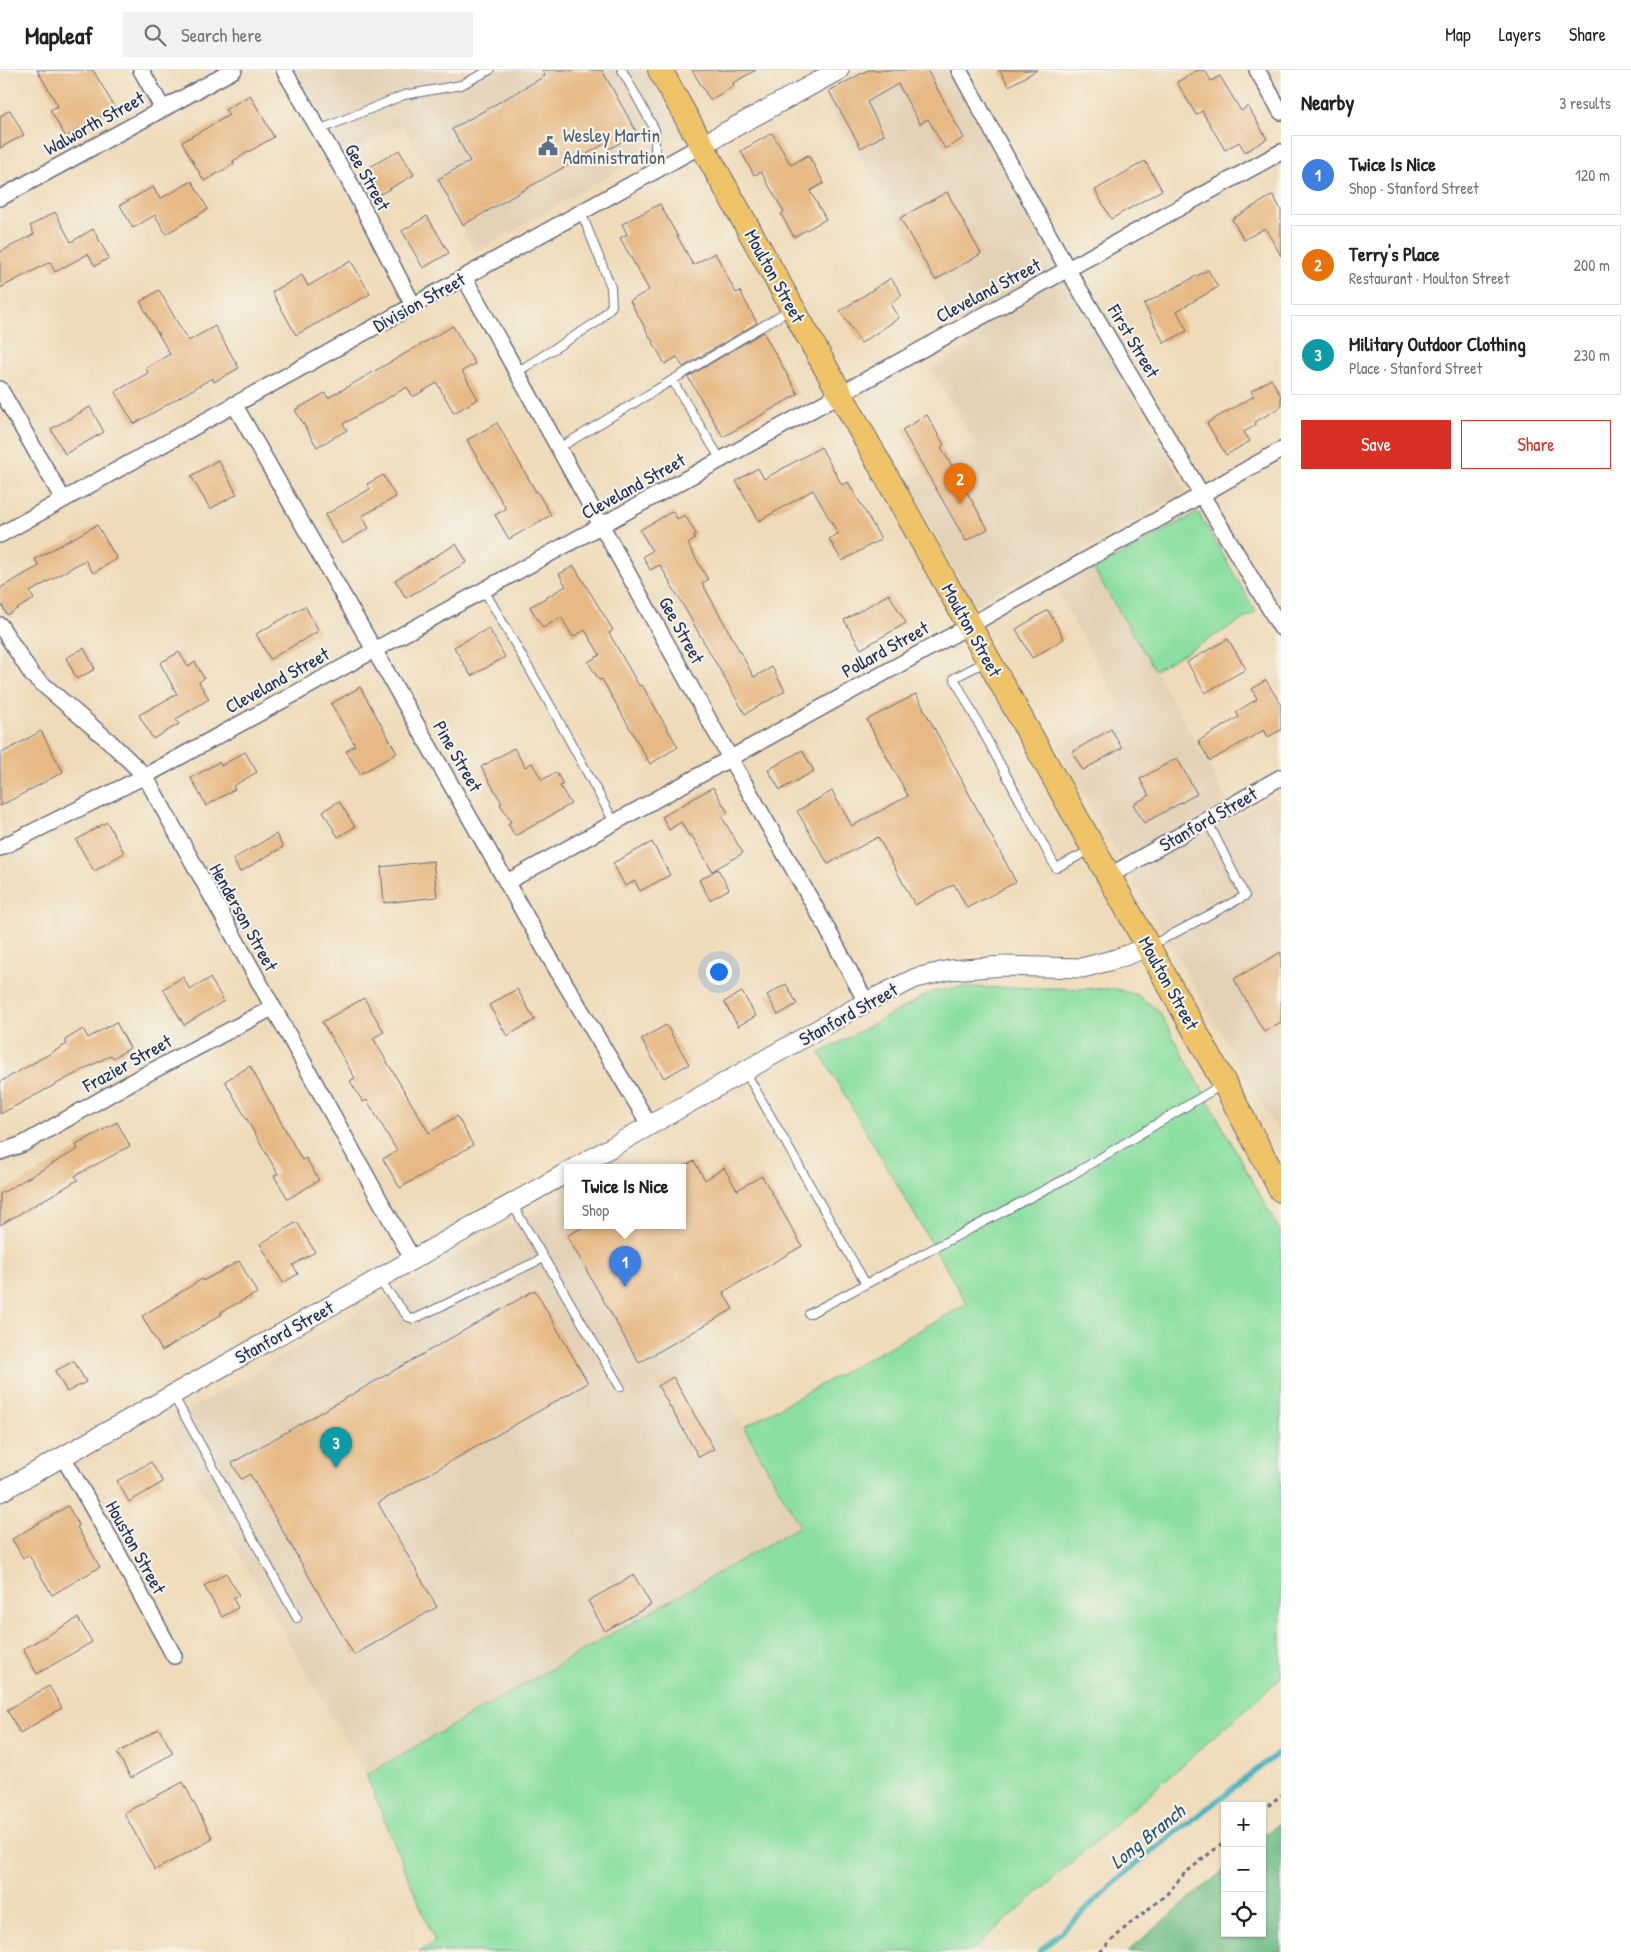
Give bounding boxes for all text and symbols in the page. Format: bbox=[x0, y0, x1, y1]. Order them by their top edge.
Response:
search box bbox=[123, 12, 473, 57]
text: Mapleaf bbox=[25, 19, 93, 51]
icon: search bbox=[141, 21, 169, 49]
text: Search here bbox=[181, 22, 262, 48]
text: Map bbox=[1445, 22, 1471, 47]
text: Layers bbox=[1499, 22, 1541, 47]
text: Share bbox=[1569, 22, 1606, 47]
street label: Walworth Street bbox=[39, 84, 149, 161]
text: Nearby bbox=[1301, 88, 1354, 117]
text: 3 results bbox=[1559, 92, 1611, 114]
place label: Wesley Martin Administration bbox=[563, 122, 665, 170]
public building icon: Wesley Martin Administration bbox=[537, 135, 559, 157]
street label: Gee Street bbox=[339, 139, 397, 216]
text: Twice Is Nice bbox=[1349, 151, 1436, 177]
text: 1 bbox=[1315, 164, 1321, 186]
text: 120 m bbox=[1575, 164, 1610, 186]
text: Shop · Stanford Street bbox=[1349, 177, 1479, 199]
street label: Moulton Street bbox=[739, 225, 812, 328]
text: Terry's Place bbox=[1349, 241, 1440, 267]
street label: Cleveland Street bbox=[931, 251, 1045, 329]
text: 2 bbox=[1314, 254, 1322, 276]
text: 200 m bbox=[1574, 254, 1610, 276]
street label: Division Street bbox=[368, 266, 470, 338]
text: Restaurant · Moulton Street bbox=[1349, 267, 1509, 289]
street label: First Street bbox=[1101, 299, 1166, 383]
text: Military Outdoor Clothing bbox=[1349, 331, 1526, 357]
text: 3 bbox=[1314, 344, 1322, 366]
text: 230 m bbox=[1574, 344, 1610, 366]
text: Place · Stanford Street bbox=[1349, 357, 1482, 379]
button: Save bbox=[1301, 420, 1451, 469]
button: Share bbox=[1461, 420, 1611, 469]
street label: Cleveland Street bbox=[576, 446, 690, 525]
pin: 2 bbox=[944, 463, 976, 504]
street label: Moulton Street bbox=[936, 579, 1009, 682]
street label: Gee Street bbox=[653, 592, 711, 669]
street label: Pollard Street bbox=[837, 614, 934, 684]
street label: Cleveland Street bbox=[220, 640, 334, 719]
street label: Pine Street bbox=[427, 716, 489, 797]
street label: Stanford Street bbox=[1154, 780, 1262, 858]
street label: Henderson Street bbox=[204, 858, 285, 976]
street label: Moulton Street bbox=[1133, 932, 1206, 1035]
your location bbox=[706, 959, 732, 985]
street label: Stanford Street bbox=[794, 976, 902, 1052]
street label: Frazier Street bbox=[77, 1028, 176, 1099]
popup bbox=[564, 1164, 686, 1229]
text: Twice Is Nice bbox=[582, 1173, 668, 1199]
text: Shop bbox=[582, 1199, 609, 1221]
pin: 1 bbox=[609, 1246, 641, 1287]
street label: Stanford Street bbox=[230, 1294, 338, 1370]
pin: 3 bbox=[320, 1427, 352, 1468]
street label: Houston Street bbox=[100, 1496, 173, 1599]
water label: Long Branch bbox=[1104, 1797, 1192, 1875]
map controls bbox=[1221, 1802, 1266, 1937]
button: + bbox=[1221, 1802, 1266, 1847]
button: − bbox=[1221, 1847, 1266, 1892]
button: locate bbox=[1221, 1892, 1266, 1937]

